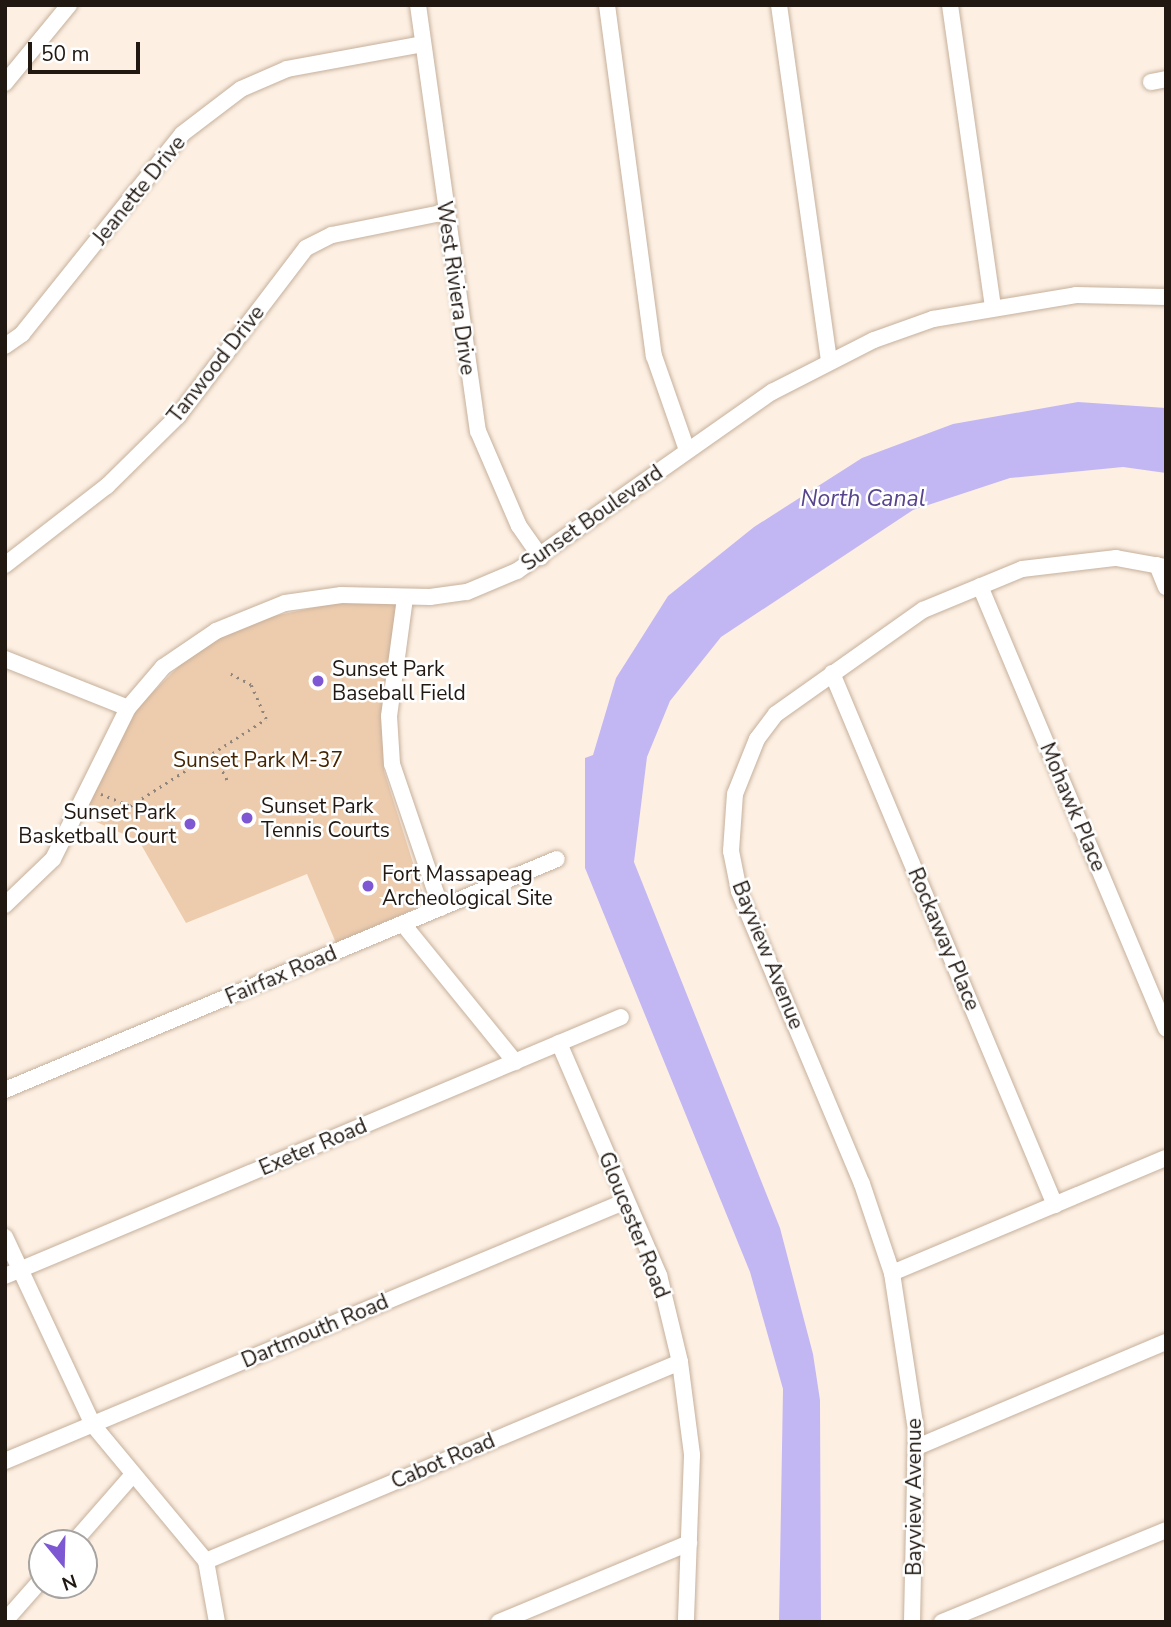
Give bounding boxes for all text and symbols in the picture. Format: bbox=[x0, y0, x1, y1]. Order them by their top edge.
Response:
scale bar bbox=[32, 28, 144, 72]
text: 50 m bbox=[41, 40, 90, 68]
street label: Jeanette Drive bbox=[87, 130, 191, 250]
street label: West Riviera Drive bbox=[431, 199, 481, 377]
street label: Tanwood Drive bbox=[162, 300, 270, 428]
street label: Sunset Boulevard bbox=[516, 460, 668, 576]
water label: North Canal bbox=[800, 485, 926, 513]
place label: Sunset Park Baseball Field bbox=[332, 656, 466, 706]
marker: Sunset Park Baseball Field bbox=[310, 673, 326, 689]
street label: Mohawk Place bbox=[1035, 739, 1111, 875]
park label: Sunset Park M-37 bbox=[173, 747, 343, 773]
place label: Sunset Park Tennis Courts bbox=[261, 793, 390, 843]
place label: Sunset Park Basketball Court bbox=[18, 799, 176, 849]
marker: Sunset Park Tennis Courts bbox=[239, 810, 255, 826]
marker: Sunset Park Basketball Court bbox=[182, 816, 198, 832]
place label: Fort Massapeag Archeological Site bbox=[382, 861, 553, 911]
street label: Rockaway Place bbox=[903, 864, 985, 1014]
street label: Bayview Avenue bbox=[727, 877, 809, 1033]
marker: Fort Massapeag Archeological Site bbox=[360, 878, 376, 894]
street label: Fairfax Road bbox=[222, 940, 340, 1010]
street label: Exeter Road bbox=[255, 1113, 371, 1181]
street label: Gloucester Road bbox=[593, 1148, 675, 1302]
street label: Dartmouth Road bbox=[238, 1289, 392, 1373]
street label: Bayview Avenue bbox=[901, 1418, 927, 1576]
street label: Cabot Road bbox=[387, 1428, 499, 1494]
north arrow bbox=[28, 1529, 98, 1599]
text: N bbox=[58, 1567, 80, 1597]

